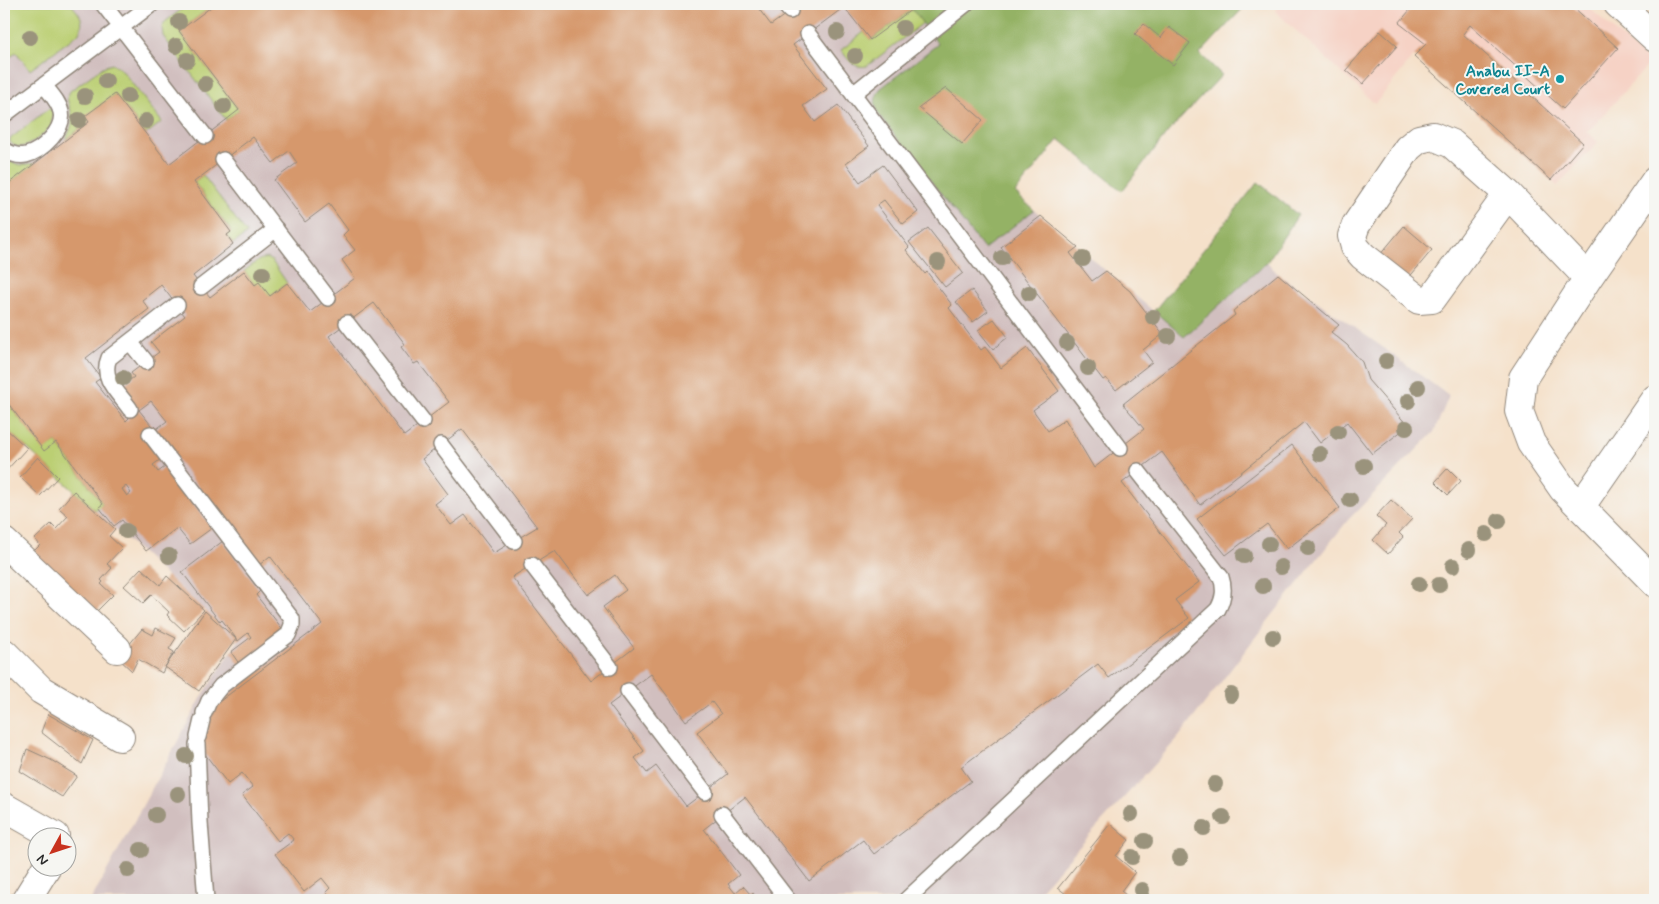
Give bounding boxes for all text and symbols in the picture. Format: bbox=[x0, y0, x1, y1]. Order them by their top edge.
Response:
place label: Anabu II-A Covered Court bbox=[1455, 61, 1550, 100]
marker: Anabu II-A Covered Court bbox=[1554, 73, 1566, 85]
north arrow bbox=[28, 826, 78, 876]
text: N bbox=[33, 850, 53, 869]

